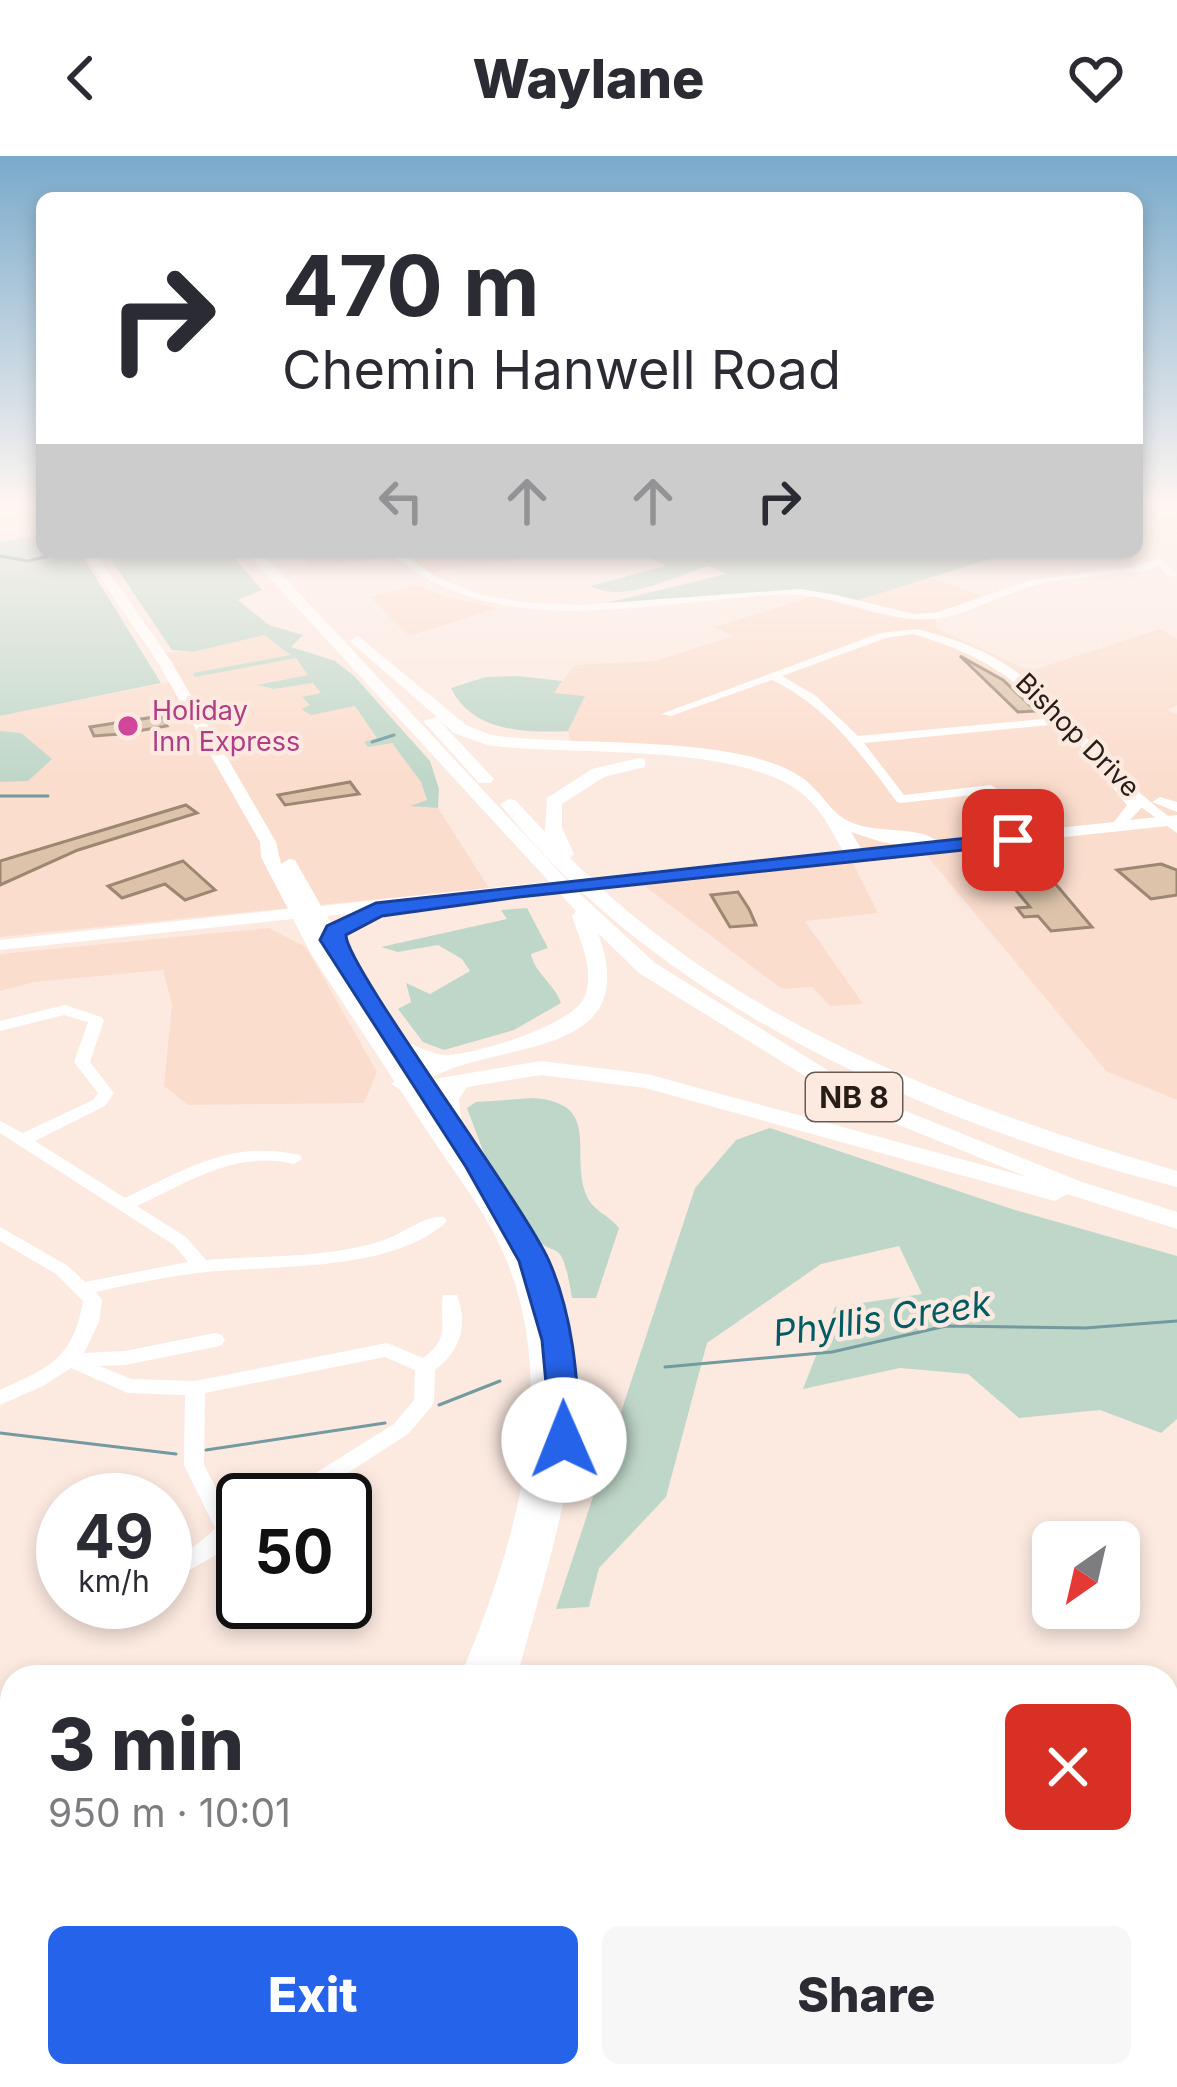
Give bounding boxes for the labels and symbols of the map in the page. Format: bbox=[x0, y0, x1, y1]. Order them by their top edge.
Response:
street label: Bishop Drive bbox=[1009, 666, 1147, 804]
place label: Holiday Inn Express bbox=[152, 694, 300, 758]
marker: Holiday Inn Express bbox=[115, 713, 141, 739]
pin bbox=[962, 789, 1064, 891]
road number: NB 8 bbox=[806, 1073, 902, 1121]
water label: Phyllis Creek bbox=[770, 1281, 995, 1355]
position arrow bbox=[501, 1377, 627, 1503]
speed limit sign: 50 bbox=[216, 1473, 372, 1629]
north arrow bbox=[1032, 1521, 1140, 1629]

